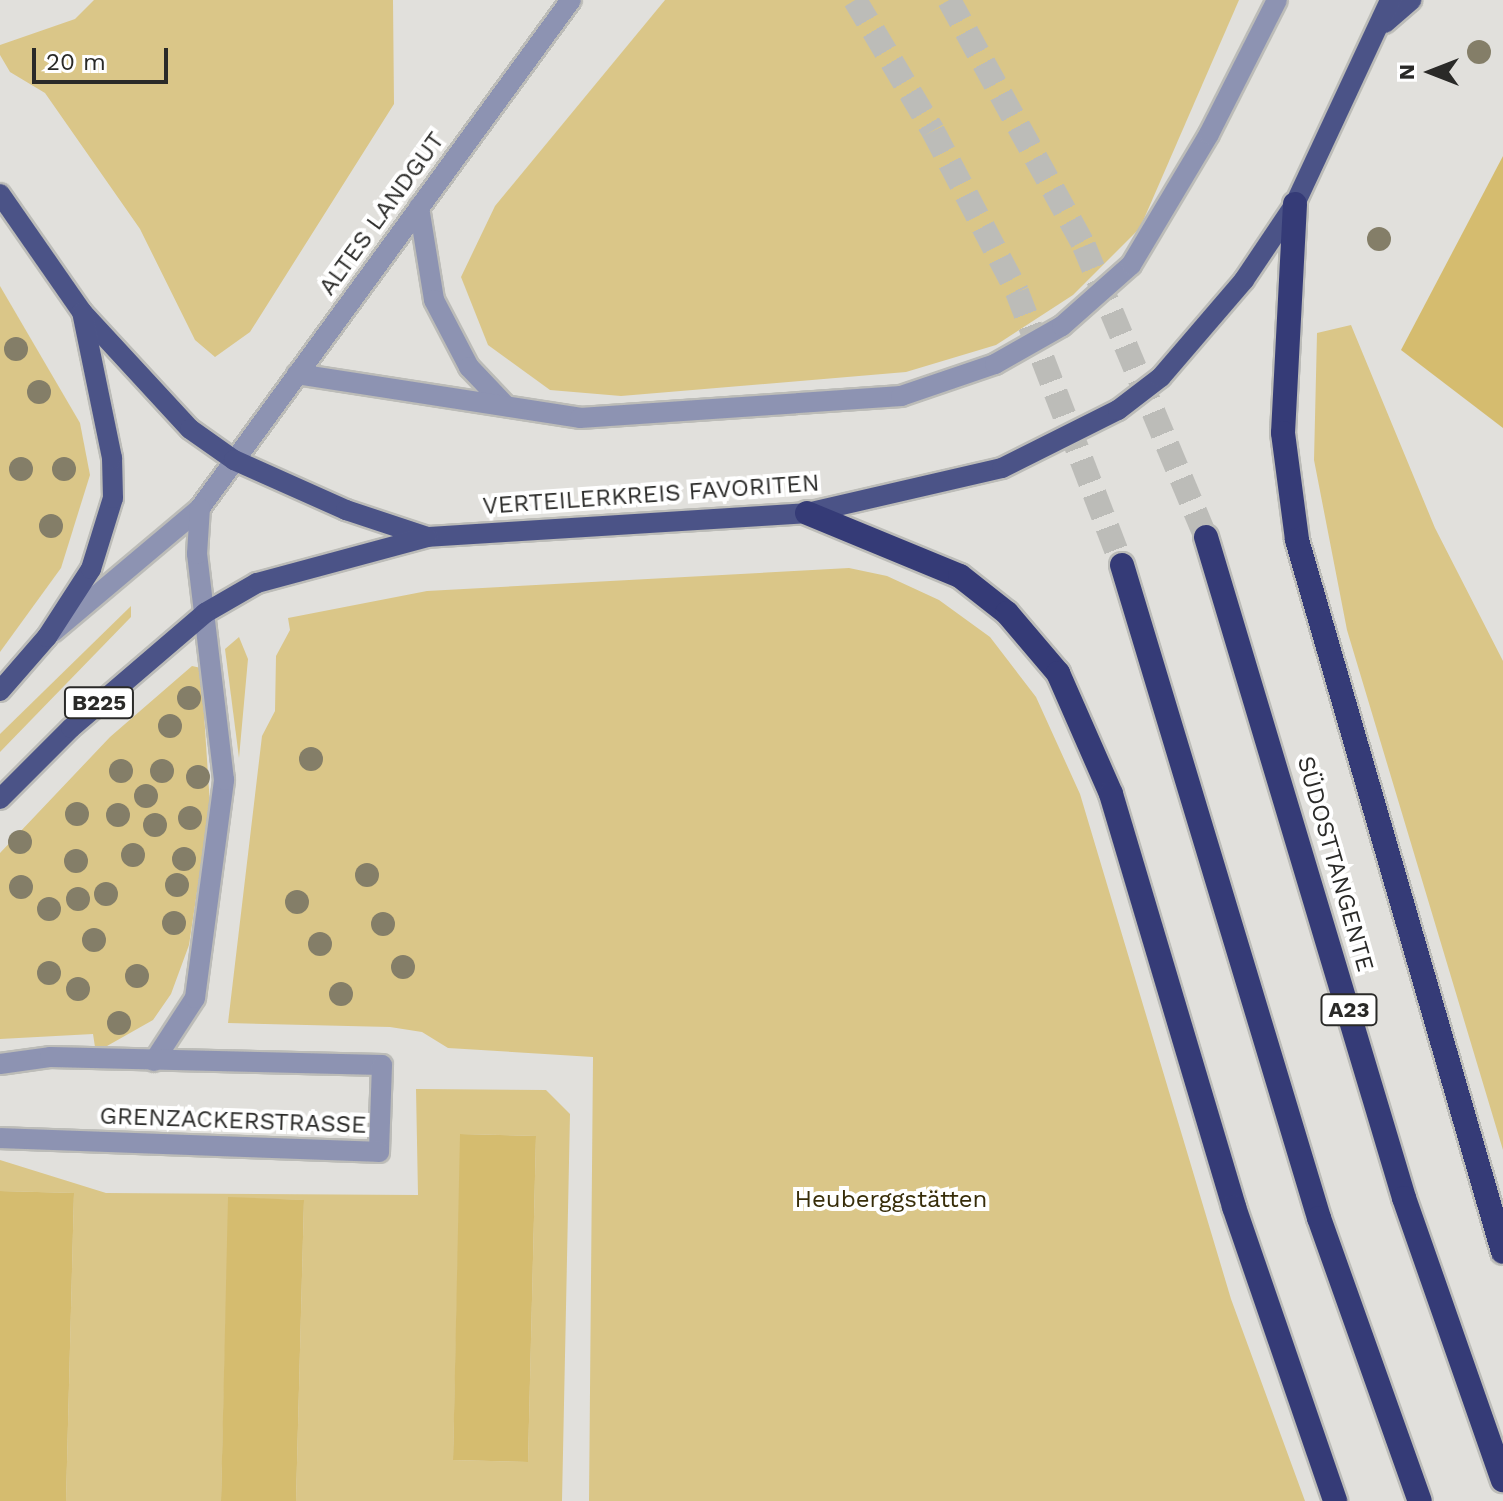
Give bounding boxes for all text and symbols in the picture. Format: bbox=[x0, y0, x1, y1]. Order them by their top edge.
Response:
scale bar bbox=[36, 32, 172, 82]
north arrow bbox=[1391, 32, 1471, 112]
text: 20 m bbox=[46, 48, 106, 76]
text: N bbox=[1394, 64, 1419, 80]
street label: ALTES LANDGUT bbox=[313, 127, 451, 301]
street label: VERTEILERKREIS FAVORITEN bbox=[482, 469, 820, 521]
road number: B225 bbox=[63, 685, 135, 721]
street label: SÜDOSTTANGENTE bbox=[1290, 753, 1380, 975]
road number: A23 bbox=[1319, 992, 1379, 1028]
street label: GRENZACKERSTRASSE bbox=[99, 1102, 367, 1140]
park label: Heuberggstätten bbox=[795, 1186, 987, 1214]

